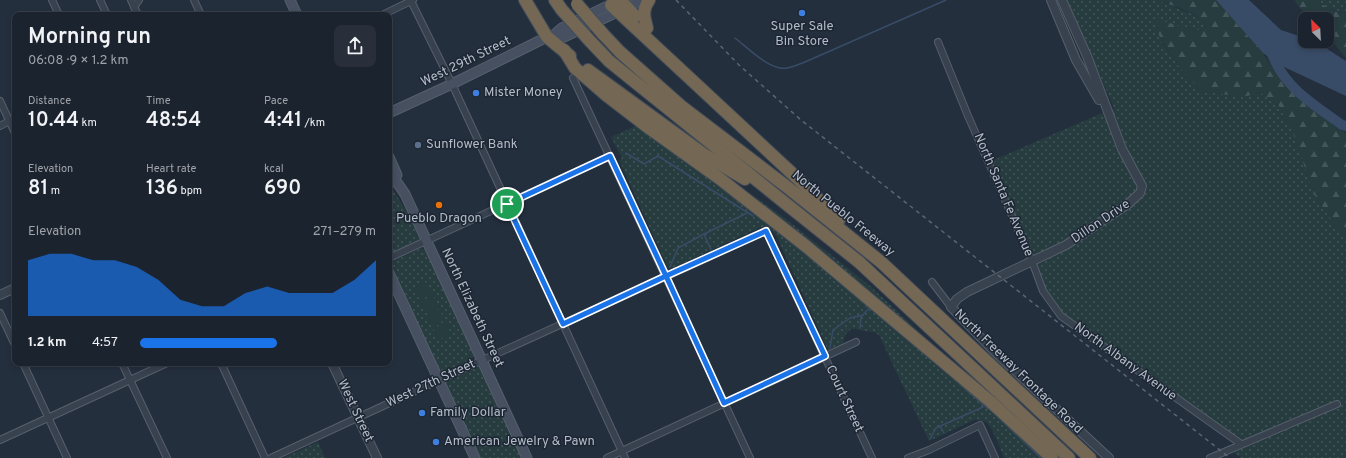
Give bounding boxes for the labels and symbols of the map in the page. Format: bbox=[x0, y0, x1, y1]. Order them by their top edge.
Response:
marker: Super Sale Bin Store bbox=[797, 8, 807, 18]
north arrow bbox=[1298, 12, 1334, 48]
place label: Super Sale Bin Store bbox=[770, 19, 834, 50]
street label: West 29th Street bbox=[418, 33, 514, 91]
place label: Mister Money bbox=[484, 85, 563, 101]
marker: Mister Money bbox=[471, 88, 481, 98]
street label: North Santa Fe Avenue bbox=[970, 131, 1036, 259]
place label: Sunflower Bank bbox=[426, 137, 518, 153]
marker: Sunflower Bank bbox=[413, 140, 423, 150]
street label: North Pueblo Freeway bbox=[788, 168, 898, 261]
pin bbox=[490, 187, 524, 221]
street label: Dillon Drive bbox=[1069, 197, 1133, 247]
marker: Pueblo Dragon bbox=[434, 200, 444, 210]
place label: Pueblo Dragon bbox=[396, 211, 482, 227]
street label: North Elizabeth Street bbox=[437, 246, 507, 370]
street label: North Freeway Frontage Road bbox=[950, 306, 1086, 438]
street label: North Albany Avenue bbox=[1071, 319, 1179, 405]
street label: West 27th Street bbox=[384, 356, 478, 412]
street label: Court Street bbox=[822, 363, 867, 435]
street label: West Street bbox=[334, 377, 376, 445]
place label: Family Dollar bbox=[430, 405, 506, 421]
marker: Family Dollar bbox=[417, 408, 427, 418]
place label: American Jewelry & Pawn bbox=[444, 434, 595, 450]
marker: American Jewelry & Pawn bbox=[431, 437, 441, 447]

